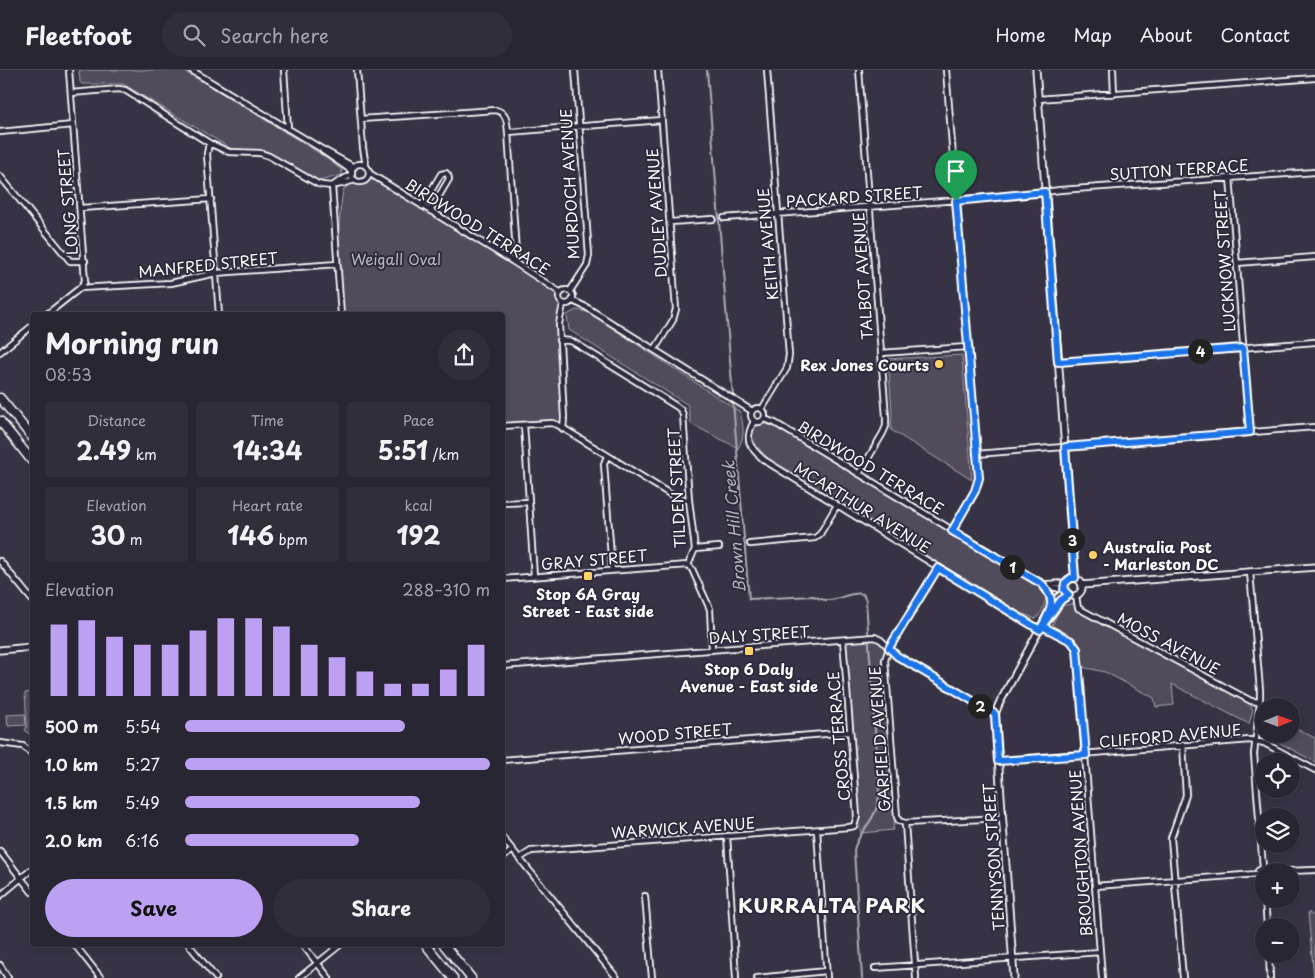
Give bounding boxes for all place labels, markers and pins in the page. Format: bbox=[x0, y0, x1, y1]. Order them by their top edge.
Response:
pin bbox=[935, 150, 977, 201]
pin: 4 bbox=[1188, 338, 1212, 364]
place label: Rex Jones Courts bbox=[800, 353, 929, 376]
marker: Rex Jones Courts bbox=[933, 358, 945, 370]
pin: 3 bbox=[1060, 528, 1084, 552]
place label: Australia Post - Marleston DC bbox=[1102, 535, 1219, 575]
marker: Australia Post - Marleston DC bbox=[1087, 549, 1099, 561]
pin: 1 bbox=[1000, 554, 1024, 580]
marker: Stop 6A Gray Street - East side bbox=[582, 570, 594, 582]
place label: Stop 6A Gray Street - East side bbox=[522, 582, 654, 622]
marker: Stop 6 Daly Avenue - East side bbox=[743, 645, 755, 657]
place label: Stop 6 Daly Avenue - East side bbox=[679, 657, 818, 697]
pin: 2 bbox=[968, 694, 992, 718]

